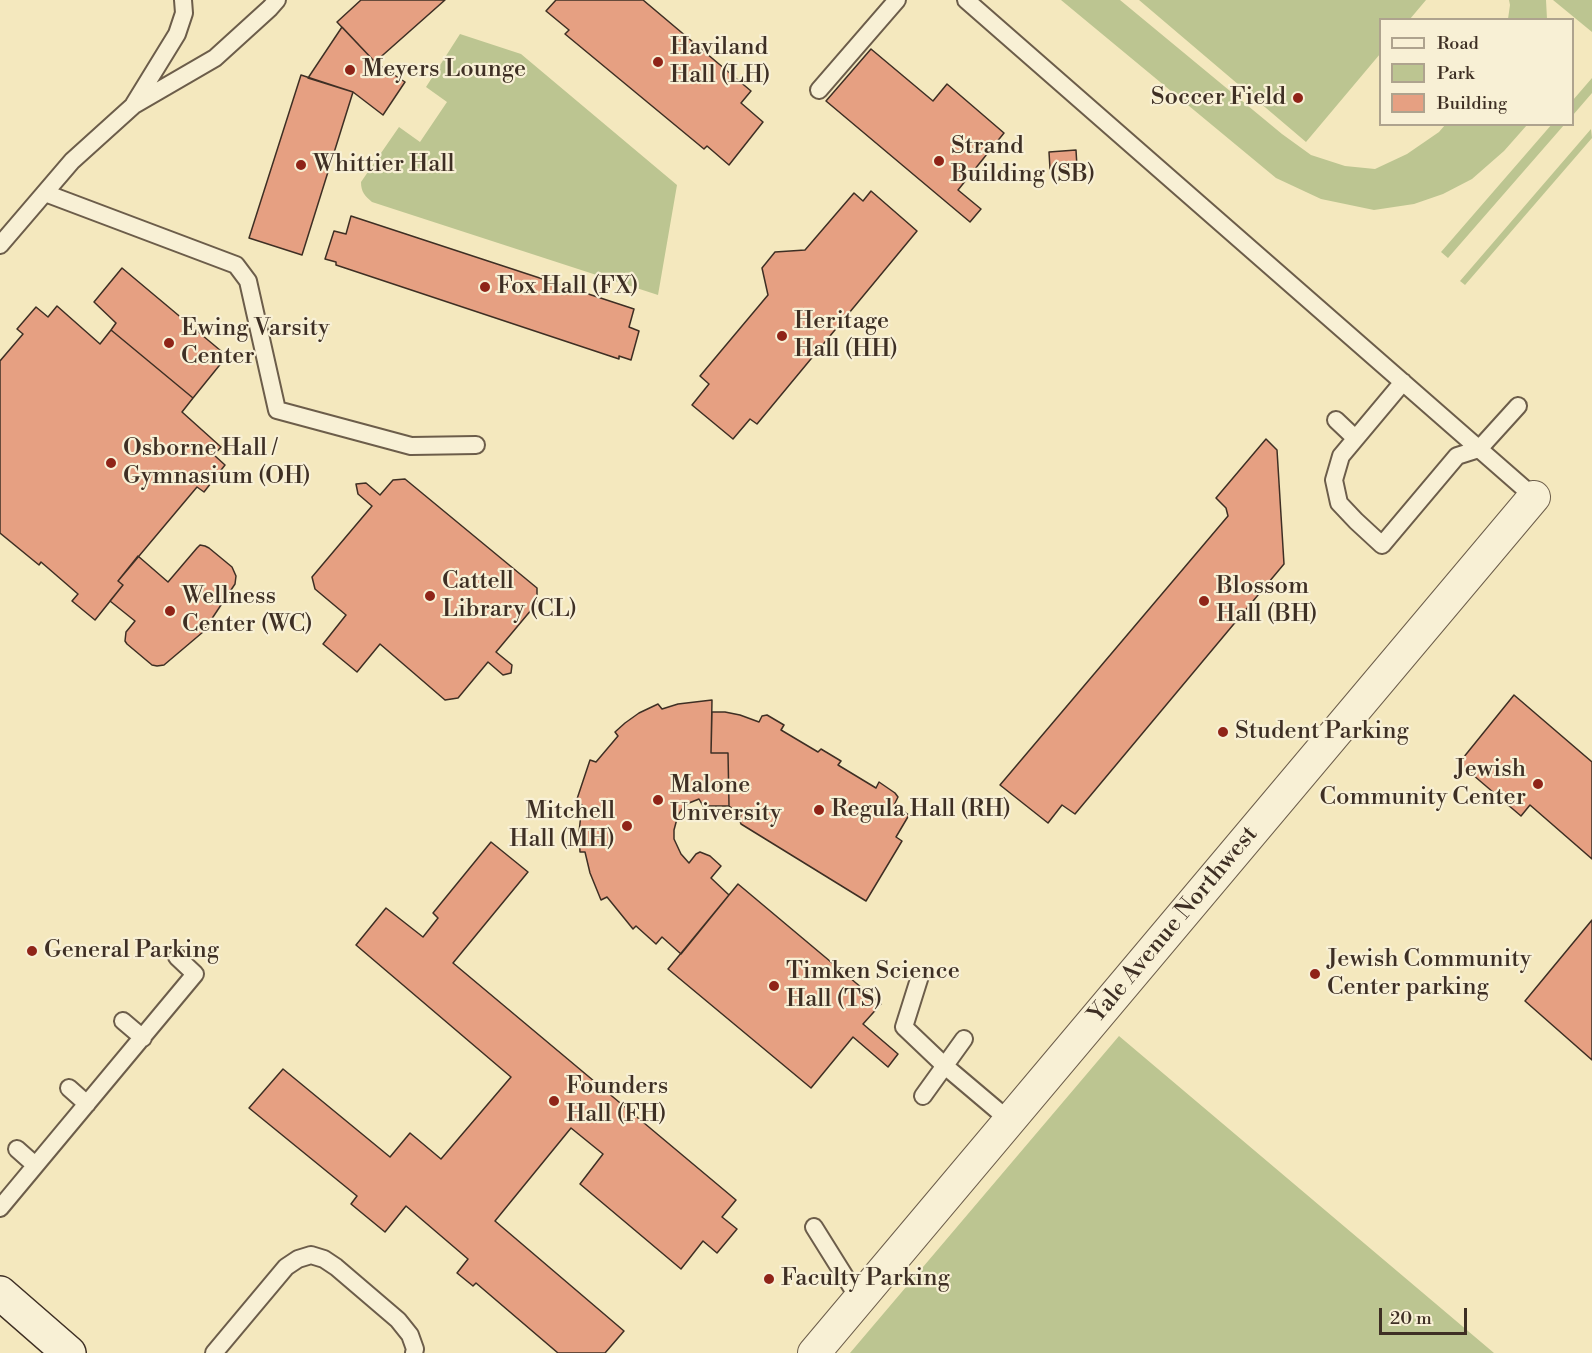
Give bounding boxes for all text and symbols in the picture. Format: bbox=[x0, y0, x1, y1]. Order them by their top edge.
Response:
legend bbox=[1379, 18, 1574, 126]
text: Road bbox=[1437, 32, 1479, 55]
place label: Haviland Hall (LH) bbox=[670, 34, 770, 90]
marker: Haviland Hall (LH) bbox=[651, 55, 665, 69]
place label: Meyers Lounge bbox=[362, 56, 526, 84]
text: Park bbox=[1437, 62, 1474, 85]
marker: Meyers Lounge bbox=[343, 63, 357, 77]
place label: Soccer Field bbox=[1151, 84, 1286, 112]
marker: Soccer Field bbox=[1291, 91, 1305, 105]
text: Building bbox=[1437, 92, 1507, 115]
place label: Strand Building (SB) bbox=[951, 133, 1095, 189]
place label: Whittier Hall bbox=[313, 151, 455, 179]
marker: Strand Building (SB) bbox=[932, 154, 946, 168]
marker: Whittier Hall bbox=[294, 158, 308, 172]
place label: Fox Hall (FX) bbox=[497, 273, 638, 301]
marker: Fox Hall (FX) bbox=[478, 280, 492, 294]
place label: Heritage Hall (HH) bbox=[794, 308, 898, 364]
place label: Ewing Varsity Center bbox=[181, 315, 330, 371]
marker: Heritage Hall (HH) bbox=[775, 329, 789, 343]
marker: Ewing Varsity Center bbox=[162, 336, 176, 350]
place label: Osborne Hall / Gymnasium (OH) bbox=[123, 435, 311, 491]
marker: Osborne Hall / Gymnasium (OH) bbox=[104, 456, 118, 470]
place label: Cattell Library (CL) bbox=[442, 568, 577, 624]
place label: Blossom Hall (BH) bbox=[1216, 573, 1317, 629]
place label: Wellness Center (WC) bbox=[182, 583, 313, 639]
marker: Cattell Library (CL) bbox=[423, 589, 437, 603]
marker: Blossom Hall (BH) bbox=[1197, 594, 1211, 608]
marker: Wellness Center (WC) bbox=[163, 604, 177, 618]
place label: Student Parking bbox=[1235, 718, 1409, 746]
marker: Student Parking bbox=[1216, 725, 1230, 739]
place label: Jewish Community Center bbox=[1320, 756, 1526, 812]
place label: Malone University bbox=[670, 772, 782, 828]
marker: Jewish Community Center bbox=[1531, 777, 1545, 791]
marker: Malone University bbox=[651, 793, 665, 807]
place label: Regula Hall (RH) bbox=[831, 796, 1011, 824]
place label: Mitchell Hall (MH) bbox=[509, 798, 615, 854]
marker: Regula Hall (RH) bbox=[812, 803, 826, 817]
marker: Mitchell Hall (MH) bbox=[620, 819, 634, 833]
street label: Yale Avenue Northwest bbox=[1083, 821, 1265, 1029]
place label: General Parking bbox=[44, 937, 219, 965]
marker: General Parking bbox=[25, 944, 39, 958]
place label: Jewish Community Center parking bbox=[1327, 946, 1531, 1002]
place label: Timken Science Hall (TS) bbox=[786, 958, 960, 1014]
marker: Jewish Community Center parking bbox=[1308, 967, 1322, 981]
marker: Timken Science Hall (TS) bbox=[767, 979, 781, 993]
place label: Founders Hall (FH) bbox=[566, 1073, 668, 1129]
marker: Founders Hall (FH) bbox=[547, 1094, 561, 1108]
place label: Faculty Parking bbox=[781, 1265, 950, 1293]
marker: Faculty Parking bbox=[762, 1272, 776, 1286]
scale bar bbox=[1382, 1296, 1470, 1334]
text: 20 m bbox=[1390, 1307, 1432, 1330]

